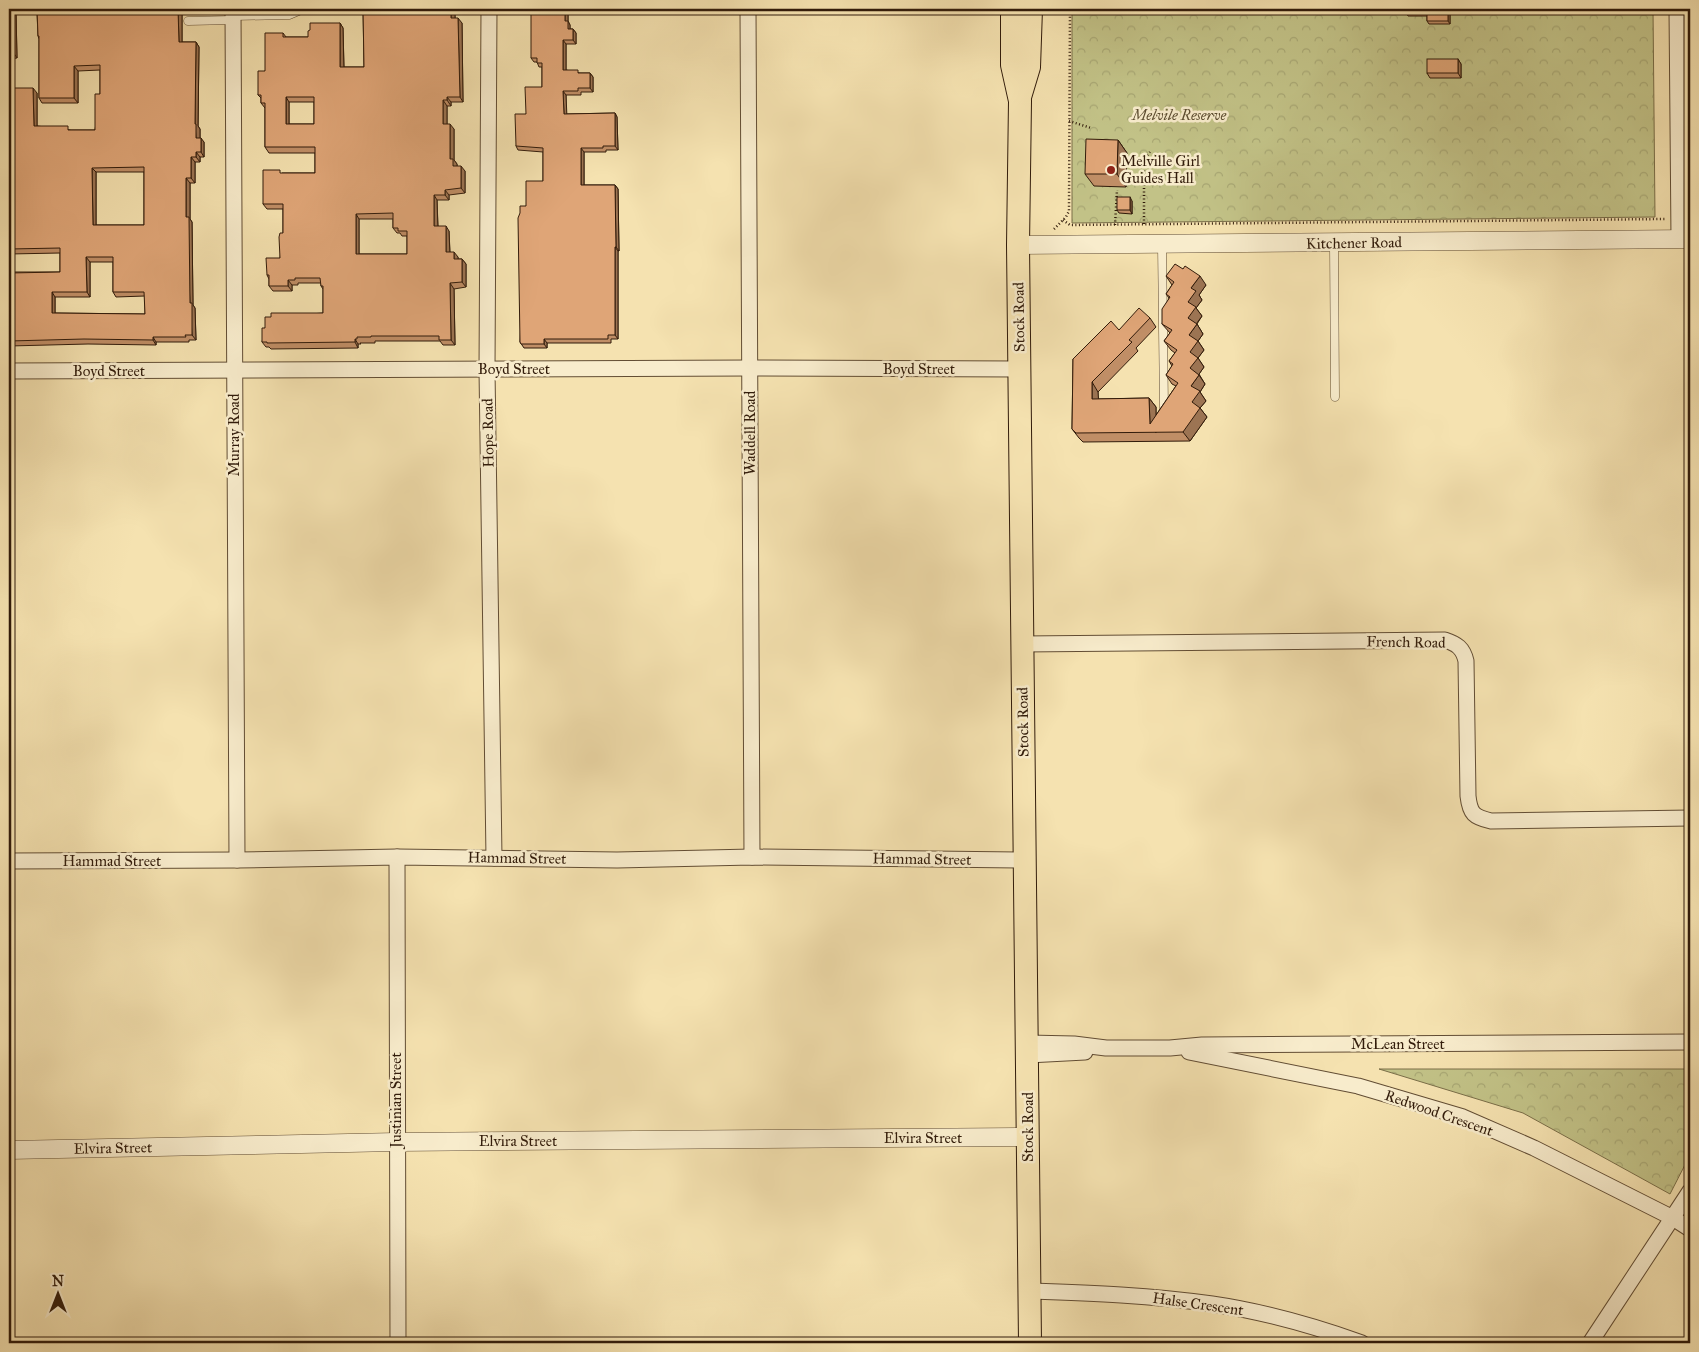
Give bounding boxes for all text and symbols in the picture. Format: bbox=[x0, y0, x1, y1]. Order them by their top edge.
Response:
park label: Melvile Reserve bbox=[1130, 106, 1226, 124]
place label: Melville Girl Guides Hall bbox=[1121, 152, 1201, 187]
marker: Melville Girl Guides Hall bbox=[1105, 164, 1117, 176]
street label: Kitchener Road bbox=[1306, 233, 1403, 253]
street label: Stock Road bbox=[1009, 281, 1029, 352]
street label: Boyd Street bbox=[478, 360, 551, 378]
street label: Boyd Street bbox=[883, 360, 956, 378]
street label: Boyd Street bbox=[73, 362, 146, 380]
street label: Waddell Road bbox=[741, 390, 759, 475]
street label: Murray Road bbox=[225, 393, 243, 476]
street label: Hope Road bbox=[478, 398, 498, 468]
street label: French Road bbox=[1366, 632, 1446, 652]
street label: Stock Road bbox=[1013, 686, 1033, 757]
street label: Hammad Street bbox=[467, 848, 567, 868]
street label: Hammad Street bbox=[872, 849, 972, 869]
street label: Hammad Street bbox=[63, 852, 162, 870]
street label: McLean Street bbox=[1351, 1035, 1446, 1053]
street label: Justinian Street bbox=[387, 1051, 406, 1150]
street label: Redwood Crescent bbox=[1382, 1086, 1496, 1140]
street label: Stock Road bbox=[1019, 1091, 1037, 1162]
street label: Elvira Street bbox=[884, 1129, 963, 1147]
street label: Elvira Street bbox=[479, 1132, 558, 1150]
street label: Elvira Street bbox=[74, 1138, 153, 1158]
north arrow bbox=[32, 1270, 82, 1320]
text: N bbox=[52, 1273, 64, 1290]
street label: Halse Crescent bbox=[1151, 1289, 1245, 1319]

